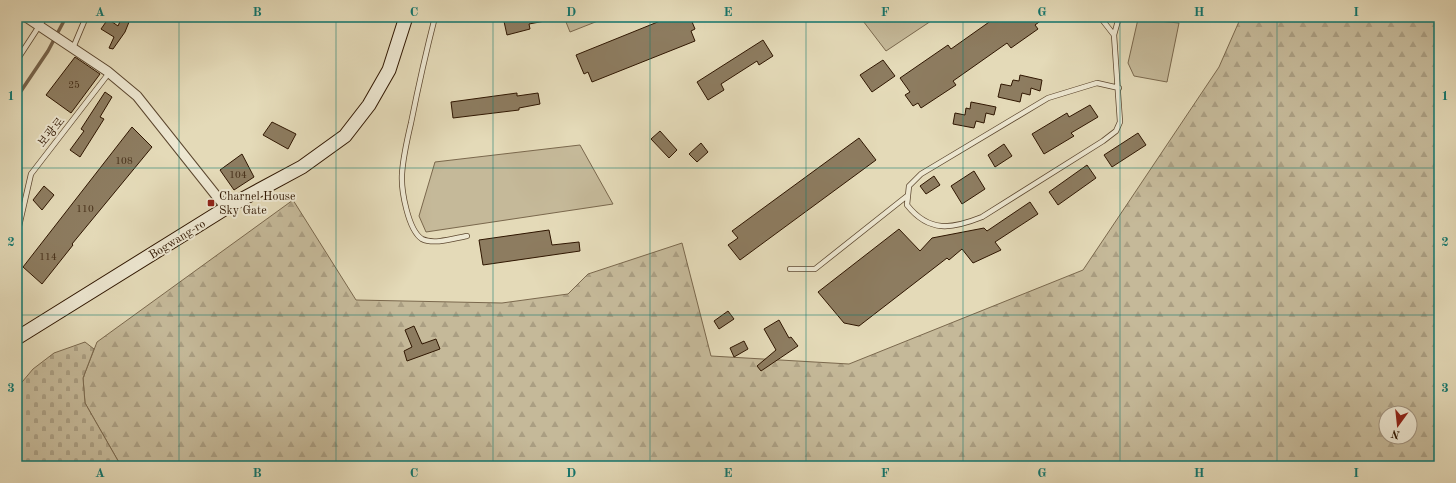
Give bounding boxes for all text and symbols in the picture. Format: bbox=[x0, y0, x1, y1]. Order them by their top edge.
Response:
text: A bbox=[95, 6, 105, 19]
text: B bbox=[252, 6, 262, 19]
text: C bbox=[410, 6, 418, 19]
text: D bbox=[566, 6, 576, 19]
text: E bbox=[724, 6, 733, 19]
text: F bbox=[881, 6, 890, 19]
text: G bbox=[1037, 6, 1047, 19]
text: H bbox=[1194, 6, 1205, 19]
text: I bbox=[1353, 6, 1359, 19]
house number: 25 bbox=[68, 80, 80, 90]
text: 1 bbox=[7, 90, 15, 103]
text: 1 bbox=[1441, 90, 1449, 103]
street label: 보광로 bbox=[35, 115, 68, 150]
house number: 108 bbox=[115, 156, 133, 166]
house number: 104 bbox=[229, 170, 247, 180]
place label: Charnel House Sky Gate bbox=[219, 191, 296, 217]
marker: Charnel House Sky Gate bbox=[206, 198, 216, 208]
house number: 110 bbox=[76, 204, 94, 214]
street label: Bogwang-ro bbox=[147, 218, 208, 262]
text: 2 bbox=[7, 236, 15, 249]
text: 2 bbox=[1441, 236, 1449, 249]
house number: 114 bbox=[39, 252, 57, 262]
text: 3 bbox=[7, 382, 15, 395]
text: 3 bbox=[1441, 382, 1449, 395]
north arrow bbox=[1378, 405, 1418, 445]
text: N bbox=[1390, 427, 1401, 440]
text: A bbox=[95, 467, 105, 480]
text: B bbox=[252, 467, 262, 480]
text: C bbox=[410, 467, 418, 480]
text: D bbox=[566, 467, 576, 480]
text: E bbox=[724, 467, 733, 480]
text: F bbox=[881, 467, 890, 480]
text: G bbox=[1037, 467, 1047, 480]
text: H bbox=[1194, 467, 1205, 480]
text: I bbox=[1353, 467, 1359, 480]

